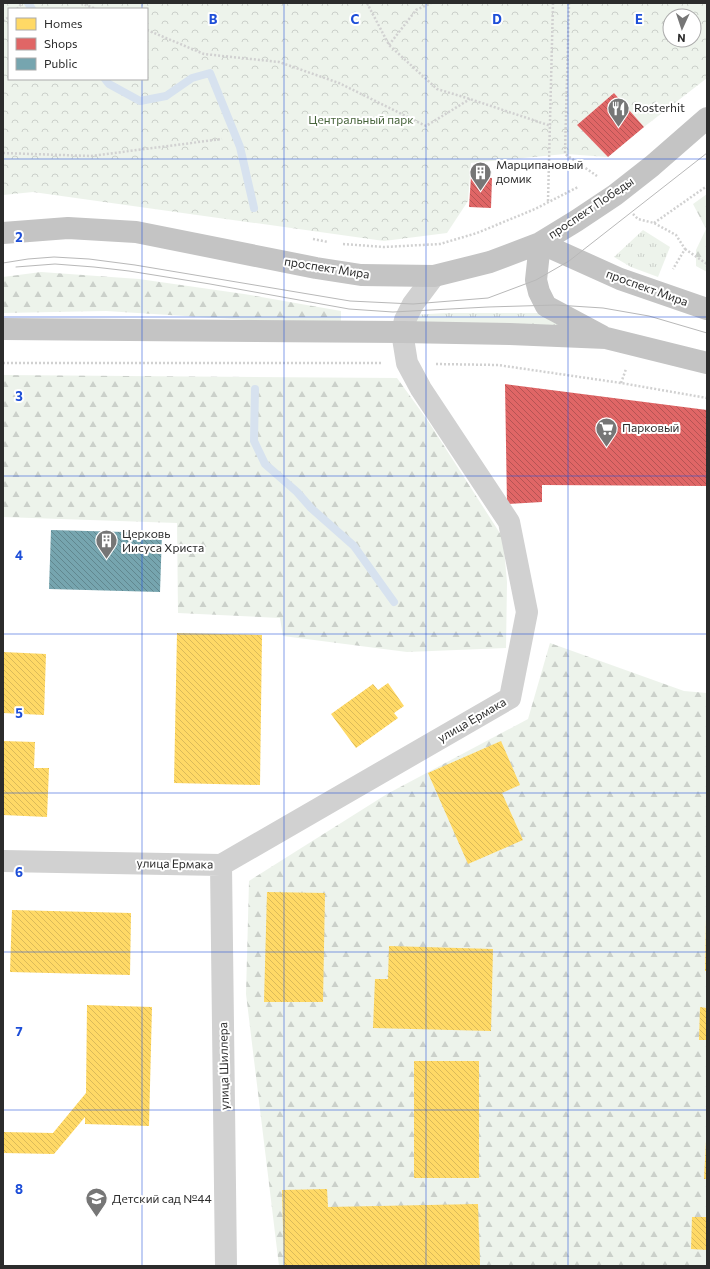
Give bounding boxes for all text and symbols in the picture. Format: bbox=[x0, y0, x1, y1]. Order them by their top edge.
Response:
legend bbox=[8, 8, 148, 80]
north arrow bbox=[662, 8, 702, 48]
text: B bbox=[209, 11, 218, 27]
text: C bbox=[351, 11, 360, 27]
text: D bbox=[492, 11, 502, 27]
text: E bbox=[635, 11, 643, 27]
text: Homes bbox=[44, 16, 82, 30]
text: N bbox=[677, 32, 686, 45]
text: Shops bbox=[44, 36, 78, 50]
text: Public bbox=[44, 56, 77, 70]
restaurant icon: Rosterhit bbox=[605, 95, 631, 128]
place label: Rosterhit bbox=[634, 100, 685, 114]
park label: Центральный парк bbox=[308, 112, 414, 126]
place label: Марципановый домик bbox=[496, 157, 583, 185]
building icon: Марципановый домик bbox=[468, 159, 494, 192]
street label: проспект Победы bbox=[545, 173, 636, 241]
text: 2 bbox=[15, 229, 23, 245]
street label: проспект Мира bbox=[284, 253, 371, 281]
street label: проспект Мира bbox=[604, 266, 690, 308]
text: 3 bbox=[15, 388, 23, 404]
supermarket icon: Парковый bbox=[594, 415, 620, 448]
place label: Парковый bbox=[622, 420, 679, 434]
place label: Церковь Иисуса Христа bbox=[122, 526, 204, 554]
building icon: Церковь Иисуса Христа bbox=[93, 528, 119, 561]
text: 4 bbox=[15, 547, 23, 563]
street label: улица Ермака bbox=[435, 694, 508, 744]
text: 5 bbox=[15, 705, 23, 721]
street label: улица Ермака bbox=[137, 855, 213, 871]
text: 6 bbox=[15, 864, 23, 880]
street label: улица Шиллера bbox=[215, 1022, 231, 1110]
text: 7 bbox=[15, 1023, 23, 1039]
text: 8 bbox=[15, 1181, 23, 1197]
school or university icon: Детский сад №44 bbox=[83, 1186, 109, 1219]
place label: Детский сад №44 bbox=[112, 1191, 212, 1205]

